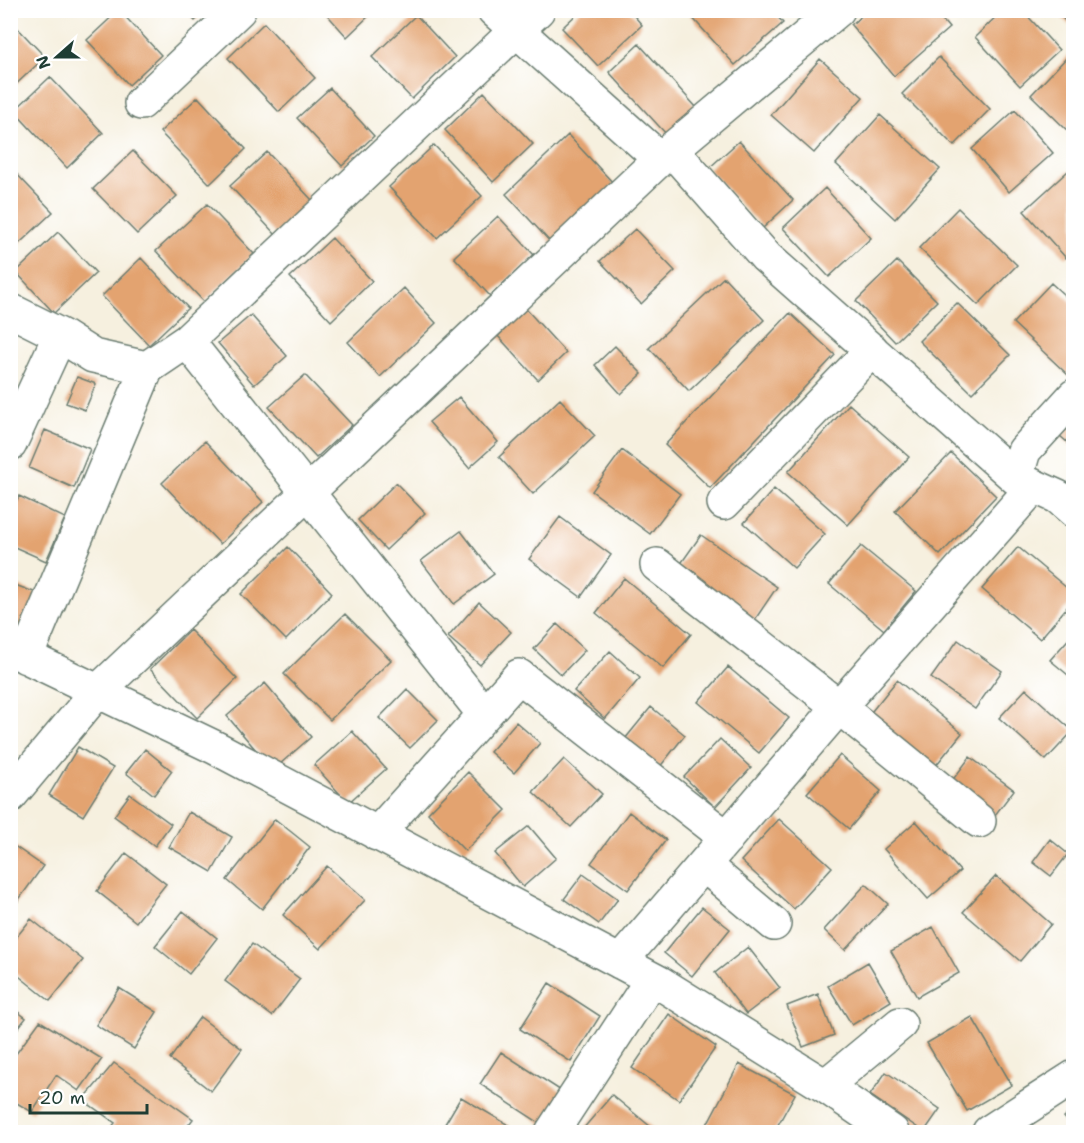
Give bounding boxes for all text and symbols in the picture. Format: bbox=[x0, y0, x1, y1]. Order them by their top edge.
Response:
north arrow bbox=[27, 27, 87, 87]
text: N bbox=[31, 53, 56, 72]
scale bar bbox=[30, 1077, 147, 1115]
text: 20 m bbox=[39, 1086, 85, 1110]

